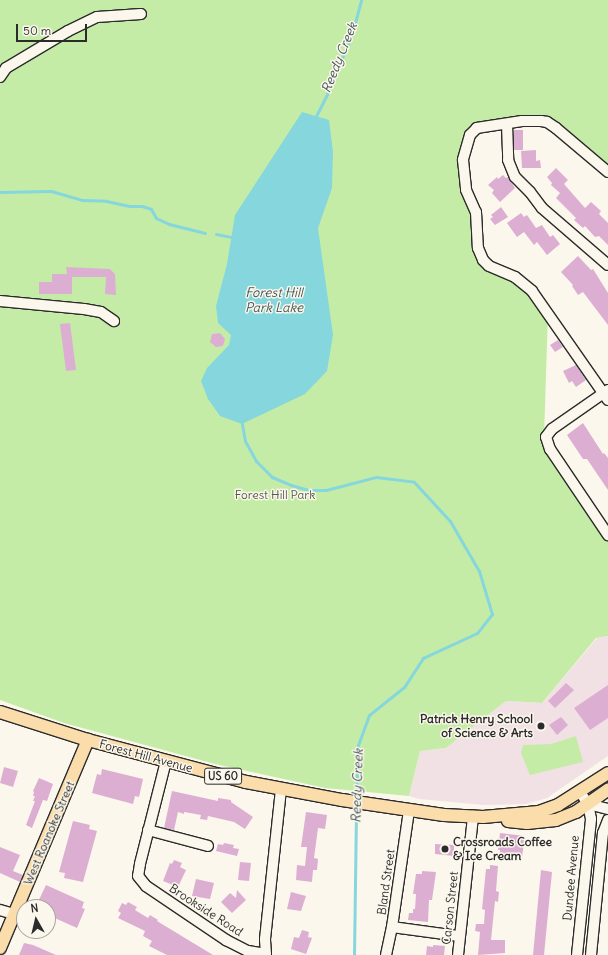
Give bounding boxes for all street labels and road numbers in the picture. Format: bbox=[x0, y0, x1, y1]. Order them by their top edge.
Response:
street label: Forest Hill Avenue bbox=[98, 737, 194, 775]
road number: US 60 bbox=[204, 767, 242, 785]
street label: West Roanoke Street bbox=[21, 779, 77, 887]
street label: Dundee Avenue bbox=[560, 835, 582, 921]
street label: Bland Street bbox=[374, 848, 398, 916]
street label: Carson Street bbox=[439, 871, 461, 945]
street label: Brookside Road bbox=[166, 881, 246, 939]

